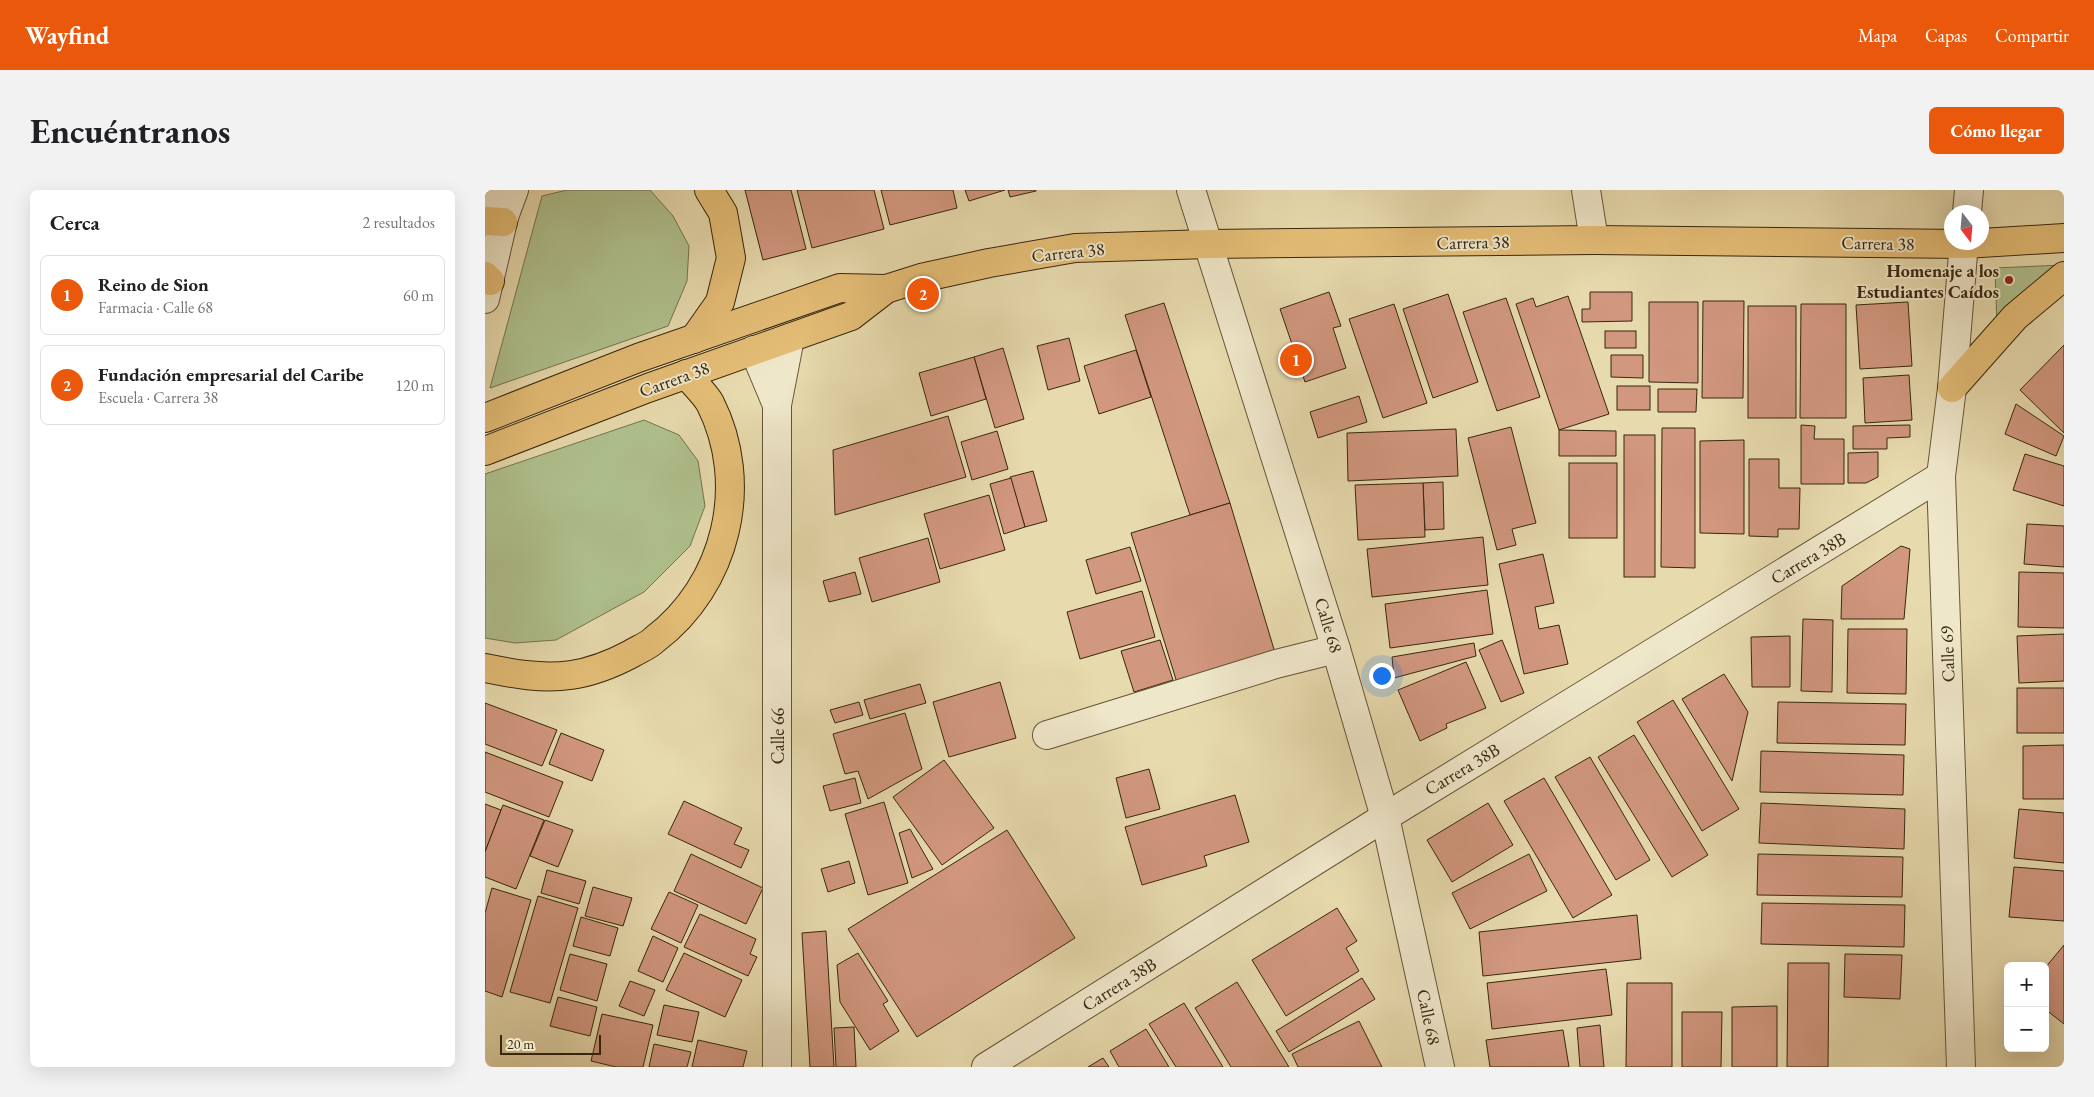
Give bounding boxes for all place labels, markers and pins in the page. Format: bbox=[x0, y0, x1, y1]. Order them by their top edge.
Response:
place label: Homenaje a los Estudiantes Caídos bbox=[1857, 259, 1999, 303]
marker: Homenaje a los Estudiantes Caídos bbox=[2003, 274, 2015, 286]
pin: 2 bbox=[907, 275, 939, 313]
pin: 1 bbox=[1280, 341, 1312, 379]

